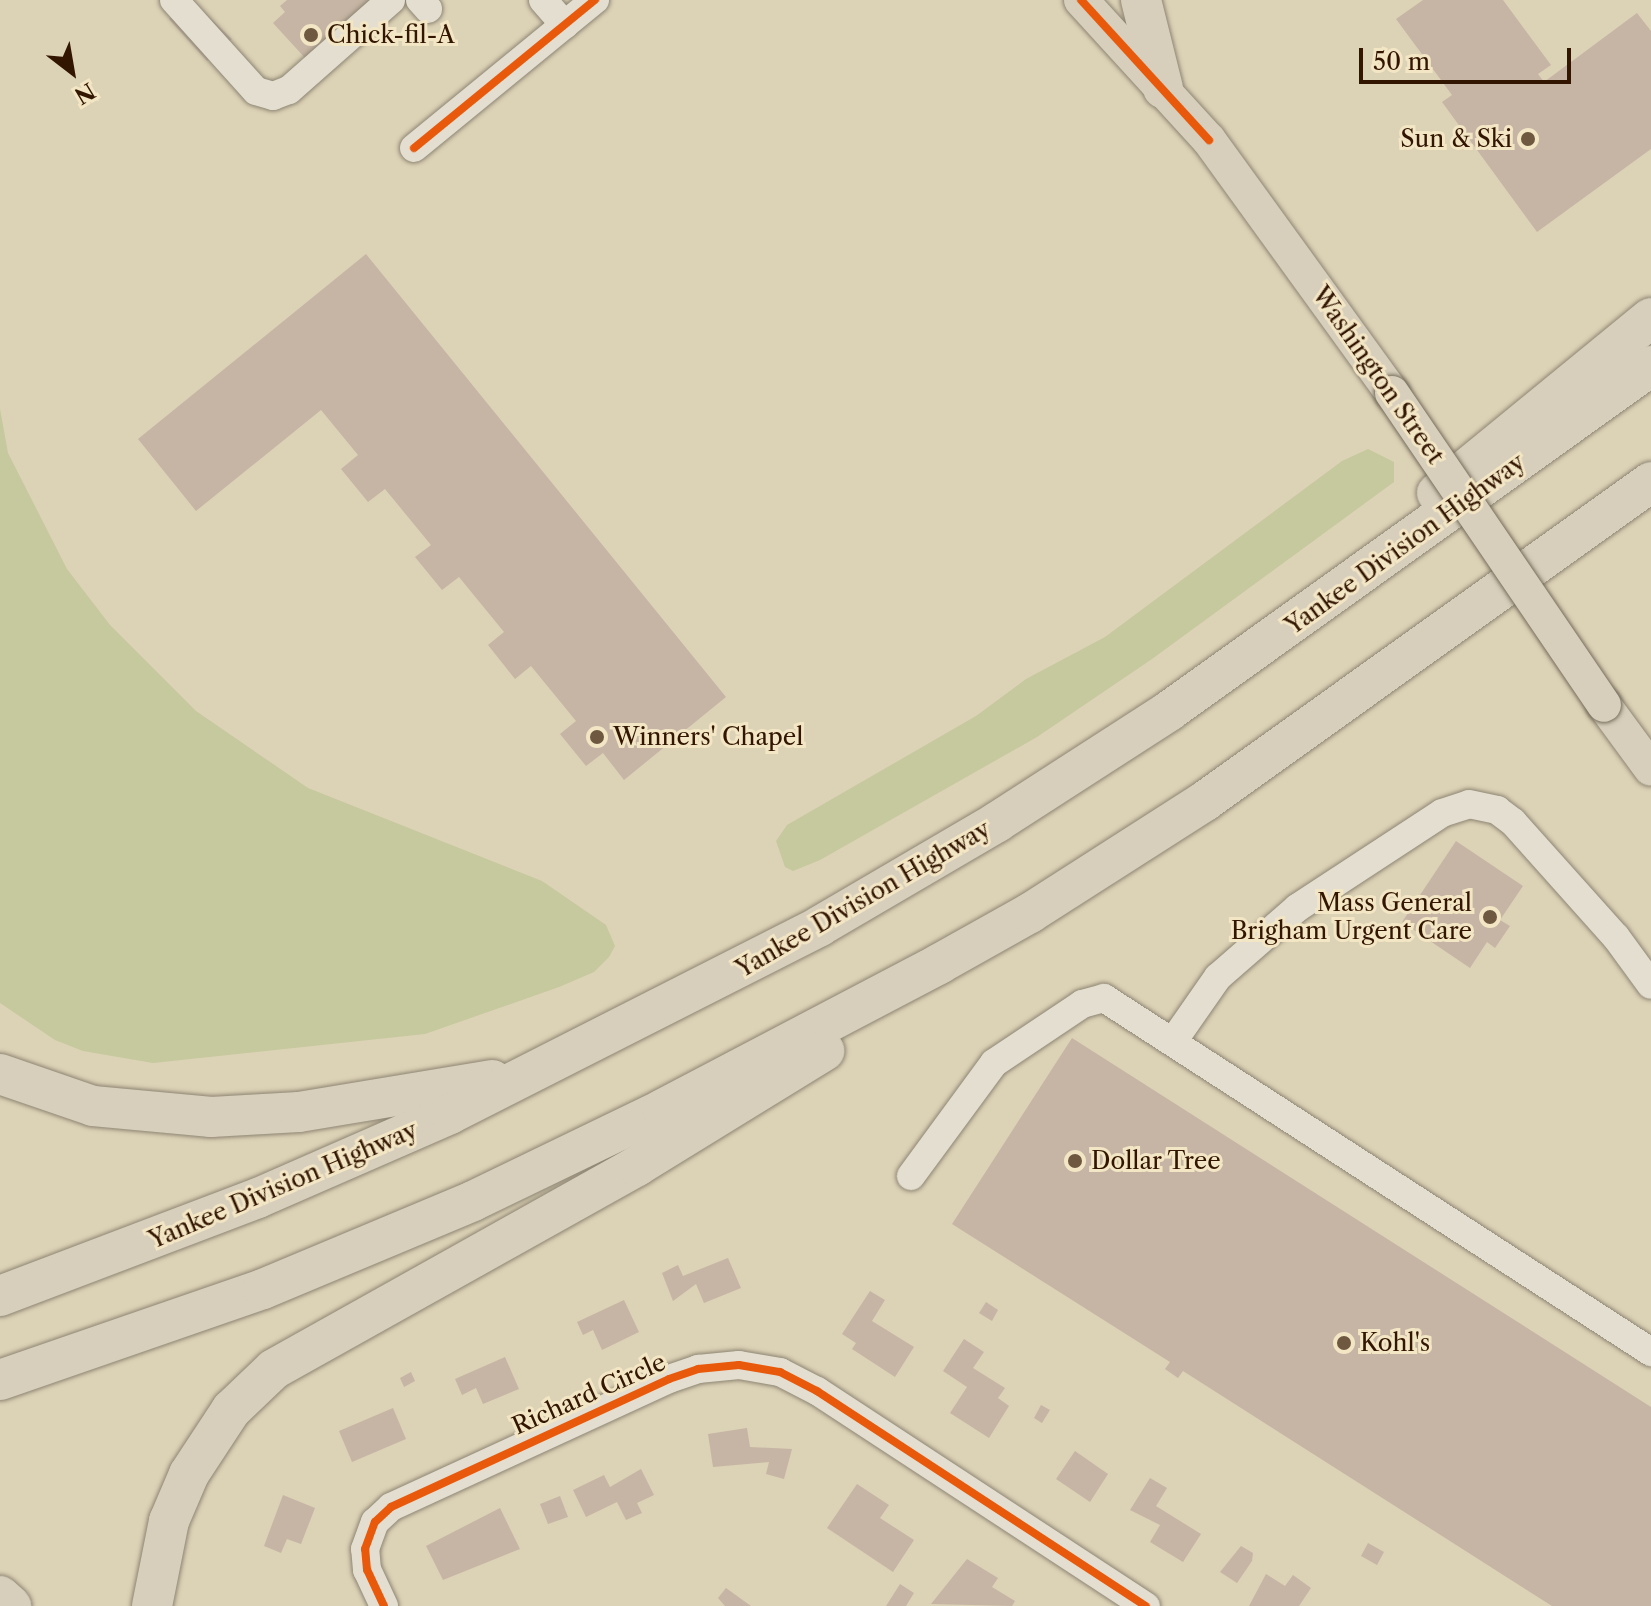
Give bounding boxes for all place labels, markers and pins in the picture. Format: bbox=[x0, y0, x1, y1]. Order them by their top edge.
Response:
place label: Chick-fil-A bbox=[327, 21, 455, 49]
marker: Chick-fil-A bbox=[302, 26, 320, 44]
place label: Sun & Ski bbox=[1400, 125, 1512, 153]
marker: Sun & Ski bbox=[1519, 130, 1537, 148]
place label: Winners' Chapel bbox=[613, 723, 804, 751]
marker: Winners' Chapel bbox=[588, 728, 606, 746]
place label: Mass General Brigham Urgent Care bbox=[1231, 889, 1472, 945]
marker: Mass General Brigham Urgent Care bbox=[1479, 906, 1501, 928]
place label: Dollar Tree bbox=[1091, 1147, 1222, 1175]
marker: Dollar Tree bbox=[1066, 1152, 1084, 1170]
place label: Kohl's bbox=[1360, 1329, 1430, 1357]
marker: Kohl's bbox=[1335, 1334, 1353, 1352]

